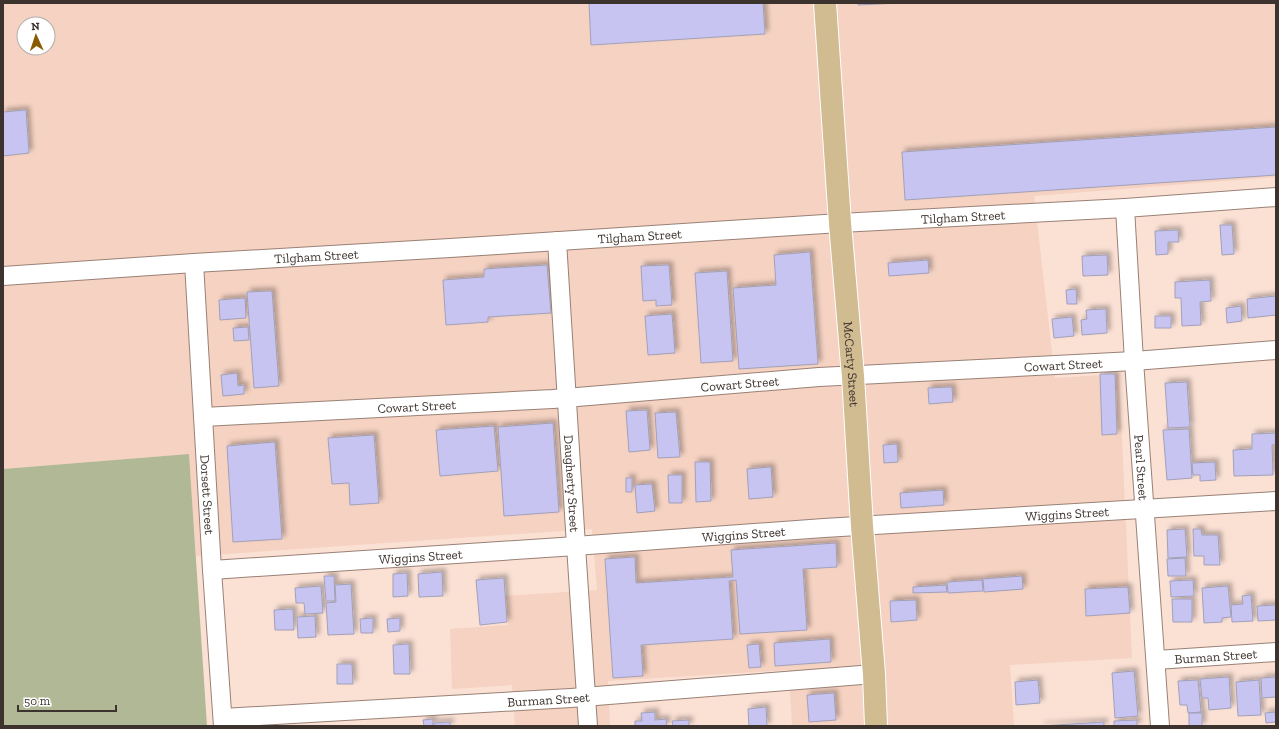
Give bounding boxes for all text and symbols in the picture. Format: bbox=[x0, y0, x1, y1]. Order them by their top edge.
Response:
north arrow bbox=[16, 16, 56, 56]
text: N bbox=[31, 20, 41, 33]
street label: Tilgham Street bbox=[921, 207, 1006, 226]
street label: Tilgham Street bbox=[597, 226, 682, 246]
street label: Tilgham Street bbox=[274, 246, 359, 266]
street label: McCarty Street bbox=[841, 321, 862, 407]
street label: Cowart Street bbox=[1024, 355, 1103, 374]
street label: Cowart Street bbox=[700, 373, 780, 394]
street label: Cowart Street bbox=[377, 396, 457, 416]
street label: Pearl Street bbox=[1132, 434, 1151, 501]
street label: Daugherty Street bbox=[562, 435, 583, 533]
street label: Dorsett Street bbox=[198, 454, 217, 535]
street label: Wiggins Street bbox=[1025, 503, 1110, 523]
street label: Wiggins Street bbox=[701, 523, 786, 544]
street label: Wiggins Street bbox=[378, 546, 463, 566]
street label: Burman Street bbox=[1174, 646, 1258, 666]
scale bar bbox=[18, 687, 116, 713]
street label: Burman Street bbox=[507, 689, 591, 709]
text: 50 m bbox=[24, 694, 51, 708]

